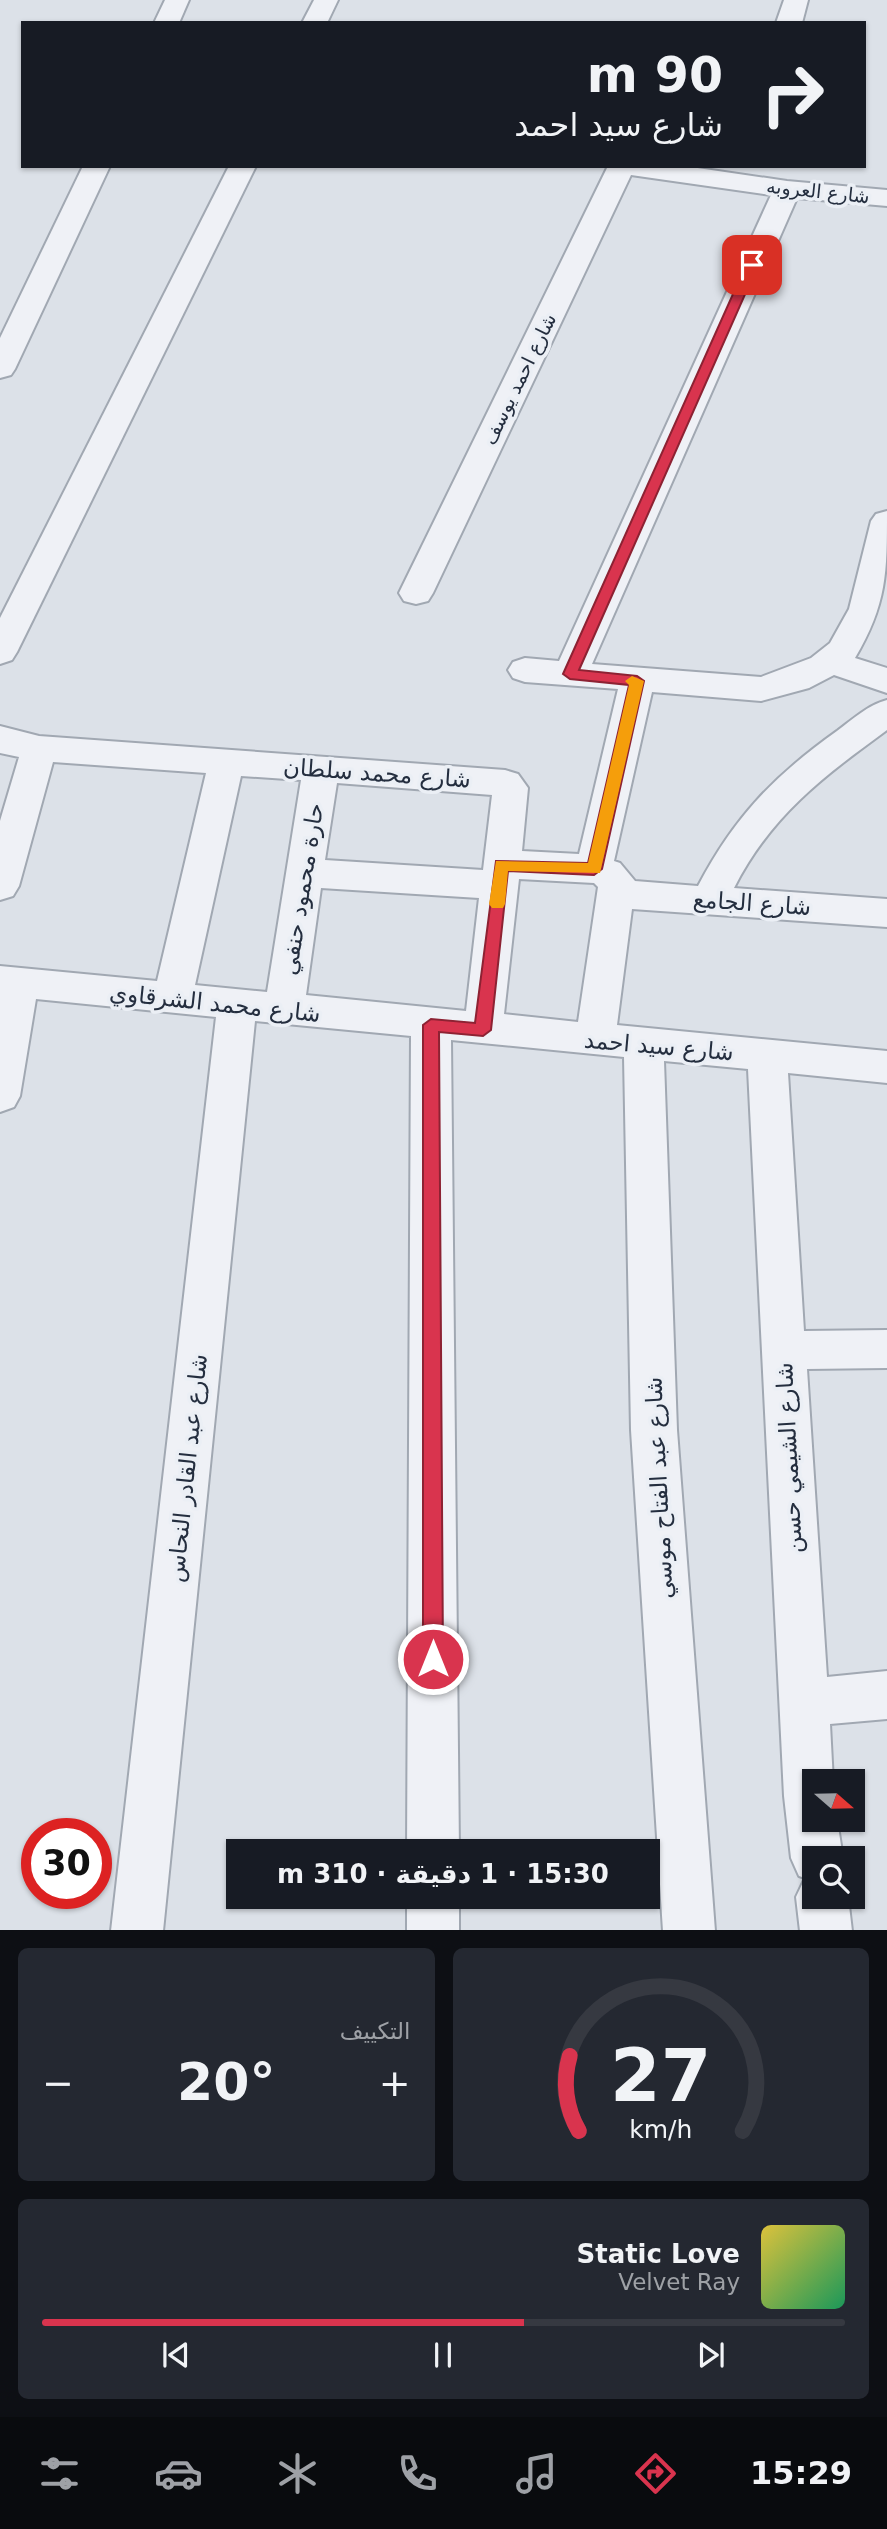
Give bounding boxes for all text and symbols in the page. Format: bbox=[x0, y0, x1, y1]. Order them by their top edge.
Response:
text: 90 m bbox=[587, 47, 723, 104]
icon: right bbox=[747, 49, 838, 140]
text: شارع سيد احمد bbox=[514, 106, 723, 144]
street label: شارع العروبه bbox=[765, 175, 871, 208]
pin bbox=[722, 235, 782, 295]
icon: arrive bbox=[733, 246, 771, 284]
street label: شارع احمد يوسف bbox=[478, 310, 561, 449]
street label: شارع محمد سلطان bbox=[282, 753, 472, 794]
street label: حارة محمود حنفي bbox=[276, 801, 329, 977]
street label: شارع الجامع bbox=[692, 886, 812, 921]
street label: شارع محمد الشرقاوي bbox=[108, 979, 322, 1028]
street label: شارع سيد احمد bbox=[583, 1027, 735, 1066]
street label: شارع عبد القادر النحاس bbox=[162, 1353, 213, 1584]
street label: شارع الشيمي حسن bbox=[771, 1362, 808, 1554]
street label: شارع عبد الفتاح موسي bbox=[640, 1376, 679, 1600]
position arrow bbox=[396, 1622, 470, 1696]
north arrow bbox=[802, 1769, 864, 1832]
map controls bbox=[802, 1769, 865, 1909]
speed limit sign: 30 bbox=[21, 1818, 112, 1909]
button: search bbox=[802, 1846, 865, 1909]
text: 15:30 · 1 دقيقة · 310 m bbox=[277, 1859, 609, 1889]
text: التكييف bbox=[340, 2018, 411, 2044]
text: 27 bbox=[610, 2033, 711, 2118]
text: 20° bbox=[177, 2052, 275, 2112]
text: − bbox=[42, 2061, 74, 2105]
text: + bbox=[379, 2061, 411, 2105]
text: km/h bbox=[629, 2114, 692, 2143]
text: Static Love bbox=[576, 2239, 740, 2269]
text: Velvet Ray bbox=[618, 2269, 740, 2295]
icon: previous bbox=[157, 2336, 195, 2374]
icon: pause bbox=[424, 2336, 462, 2374]
icon: next bbox=[692, 2336, 730, 2374]
icon: filters bbox=[35, 2449, 84, 2498]
icon: car bbox=[154, 2449, 203, 2498]
icon: climate bbox=[273, 2449, 322, 2498]
icon: phone bbox=[393, 2449, 442, 2498]
icon: music bbox=[512, 2449, 561, 2498]
icon: directions bbox=[631, 2449, 680, 2498]
text: 15:29 bbox=[750, 2454, 852, 2492]

